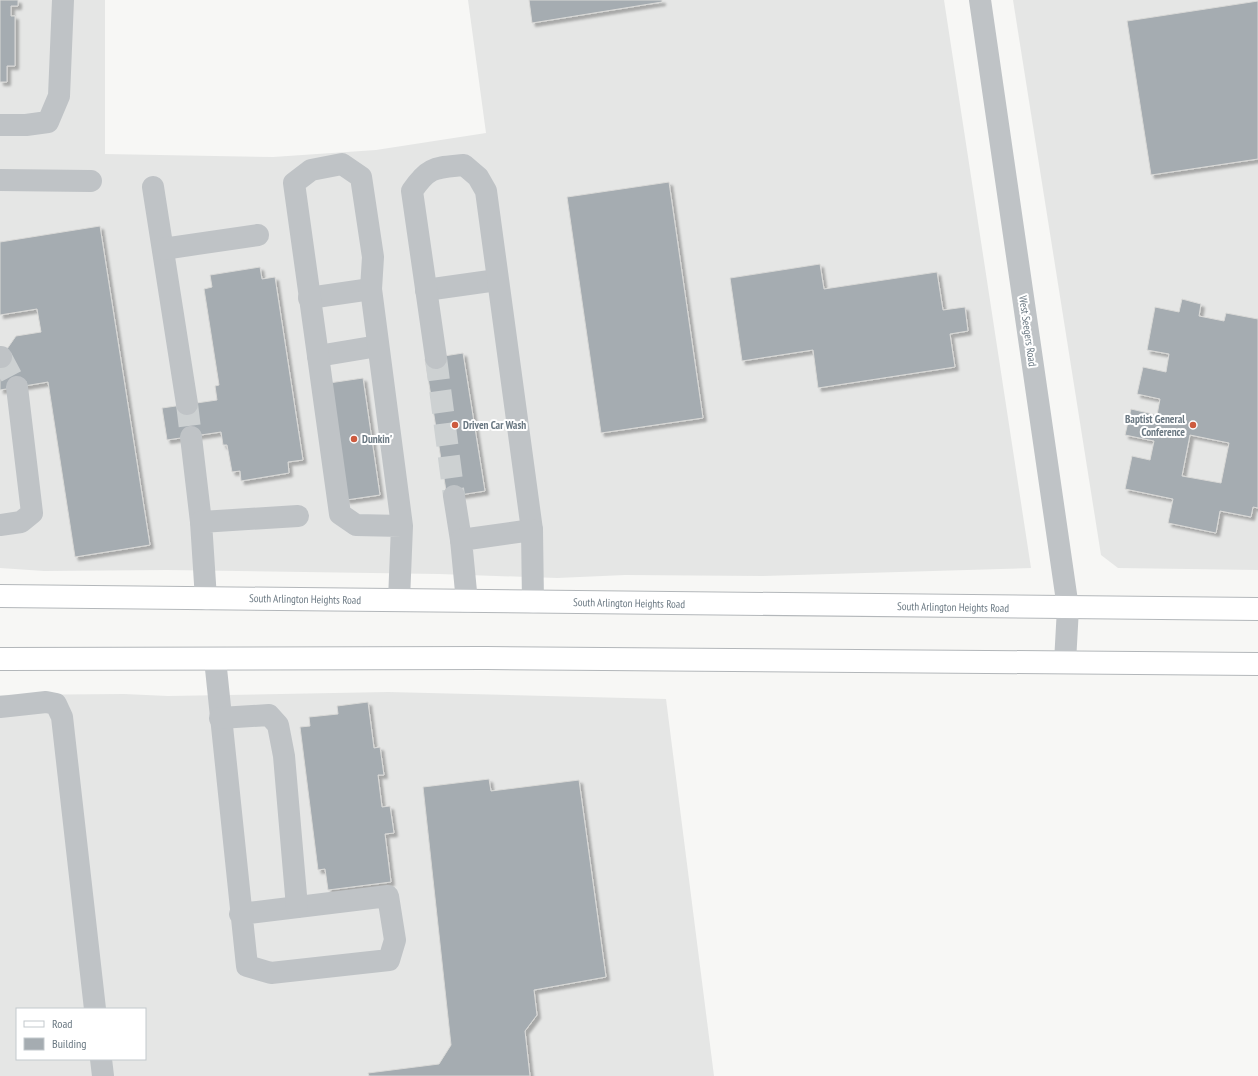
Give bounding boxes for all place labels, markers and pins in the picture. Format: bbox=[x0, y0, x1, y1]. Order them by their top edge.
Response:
place label: Baptist General Conference bbox=[1125, 412, 1185, 439]
place label: Driven Car Wash bbox=[463, 418, 526, 432]
marker: Driven Car Wash bbox=[450, 420, 460, 430]
marker: Baptist General Conference bbox=[1188, 420, 1198, 430]
place label: Dunkin' bbox=[362, 432, 392, 446]
marker: Dunkin' bbox=[349, 434, 359, 444]

